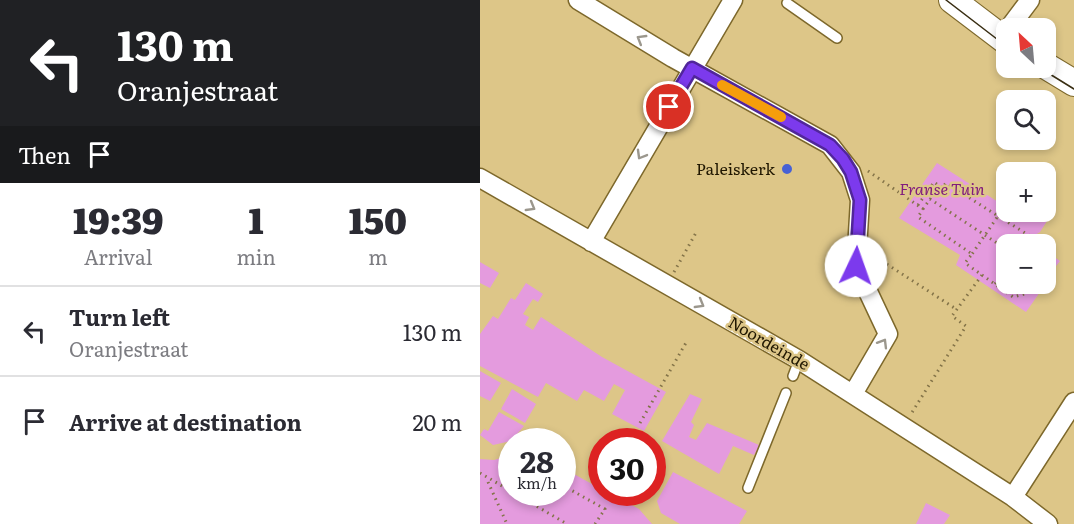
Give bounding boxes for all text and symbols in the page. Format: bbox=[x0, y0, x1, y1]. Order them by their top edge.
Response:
text: 130 m bbox=[117, 12, 234, 74]
north arrow bbox=[996, 18, 1056, 78]
map controls bbox=[996, 18, 1056, 294]
icon: left bbox=[18, 24, 96, 102]
one-way arrow bbox=[637, 34, 647, 46]
text: Oranjestraat bbox=[117, 69, 278, 109]
pin bbox=[643, 81, 694, 132]
icon: arrive bbox=[652, 90, 685, 123]
button: search bbox=[996, 90, 1056, 150]
text: Then bbox=[18, 138, 71, 171]
icon: arrive bbox=[83, 138, 116, 171]
one-way arrow bbox=[637, 149, 649, 159]
place label: Paleiskerk bbox=[696, 156, 775, 180]
marker: Paleiskerk bbox=[780, 162, 794, 176]
button: + bbox=[996, 162, 1056, 222]
park label: Franse Tuin bbox=[899, 176, 985, 200]
text: 19:39 bbox=[73, 192, 164, 245]
text: 1 bbox=[249, 192, 264, 245]
text: 150 bbox=[349, 192, 407, 245]
one-way arrow bbox=[525, 200, 535, 212]
position arrow bbox=[824, 234, 888, 298]
button: − bbox=[996, 234, 1056, 294]
text: Arrival bbox=[84, 241, 152, 271]
text: min bbox=[236, 241, 276, 271]
text: m bbox=[368, 241, 388, 271]
one-way arrow bbox=[694, 297, 704, 308]
text: Turn left bbox=[69, 300, 170, 333]
street label: Noordeinde bbox=[724, 309, 815, 375]
icon: left bbox=[18, 315, 51, 348]
text: 130 m bbox=[403, 315, 462, 348]
text: Oranjestraat bbox=[69, 333, 188, 363]
one-way arrow bbox=[876, 339, 887, 349]
icon: arrive bbox=[18, 405, 51, 438]
text: Arrive at destination bbox=[69, 405, 302, 438]
text: 20 m bbox=[412, 405, 462, 438]
speed limit sign: 30 bbox=[588, 428, 666, 506]
text: 28 bbox=[520, 438, 554, 482]
text: km/h bbox=[517, 471, 557, 494]

